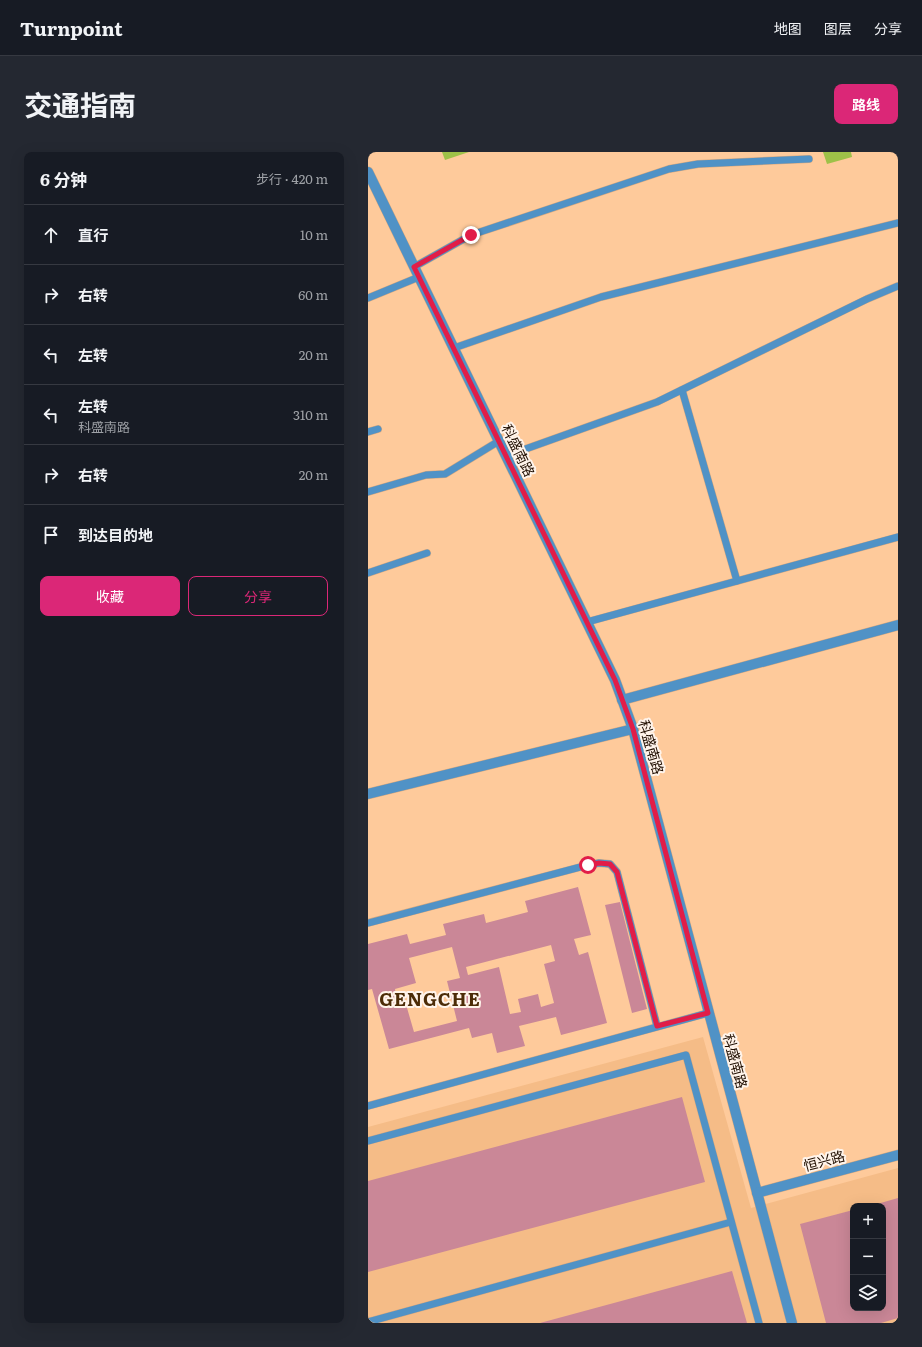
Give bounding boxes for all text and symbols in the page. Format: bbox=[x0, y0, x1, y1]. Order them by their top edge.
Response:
text: Turnpoint bbox=[20, 14, 123, 42]
text: 地图 bbox=[774, 18, 802, 38]
text: 图层 bbox=[824, 18, 852, 38]
text: 分享 bbox=[874, 18, 902, 38]
text: 交通指南 bbox=[24, 83, 136, 125]
button: 路线 bbox=[834, 84, 898, 124]
text: 6 分钟 bbox=[40, 166, 87, 191]
text: 步行 · 420 m bbox=[256, 169, 328, 188]
text: 直行 bbox=[78, 223, 108, 246]
icon: ahead bbox=[40, 224, 62, 246]
text: 10 m bbox=[300, 225, 328, 244]
route end bbox=[462, 226, 480, 244]
text: 右转 bbox=[78, 283, 108, 306]
icon: right bbox=[40, 284, 62, 306]
text: 60 m bbox=[298, 285, 328, 304]
text: 左转 bbox=[78, 343, 108, 366]
icon: left bbox=[40, 344, 62, 366]
text: 20 m bbox=[299, 345, 328, 364]
text: 左转 bbox=[78, 394, 108, 417]
icon: left bbox=[40, 404, 62, 426]
text: 310 m bbox=[293, 405, 328, 424]
text: 科盛南路 bbox=[78, 417, 130, 436]
street label: 科盛南路 bbox=[498, 420, 540, 480]
text: 右转 bbox=[78, 463, 108, 486]
icon: right bbox=[40, 464, 62, 486]
text: 20 m bbox=[299, 465, 328, 484]
text: 到达目的地 bbox=[78, 523, 153, 546]
icon: arrive bbox=[40, 524, 62, 546]
button: 收藏 bbox=[40, 576, 180, 616]
button: 分享 bbox=[188, 576, 328, 616]
street label: 科盛南路 bbox=[635, 717, 669, 777]
route start bbox=[579, 856, 597, 874]
district label: GENGCHE bbox=[379, 985, 481, 1012]
street label: 科盛南路 bbox=[719, 1031, 753, 1091]
street label: 恒兴路 bbox=[801, 1145, 847, 1175]
map controls bbox=[850, 1203, 886, 1311]
button: + bbox=[850, 1203, 886, 1239]
button: − bbox=[850, 1239, 886, 1275]
button: layers bbox=[850, 1275, 886, 1311]

